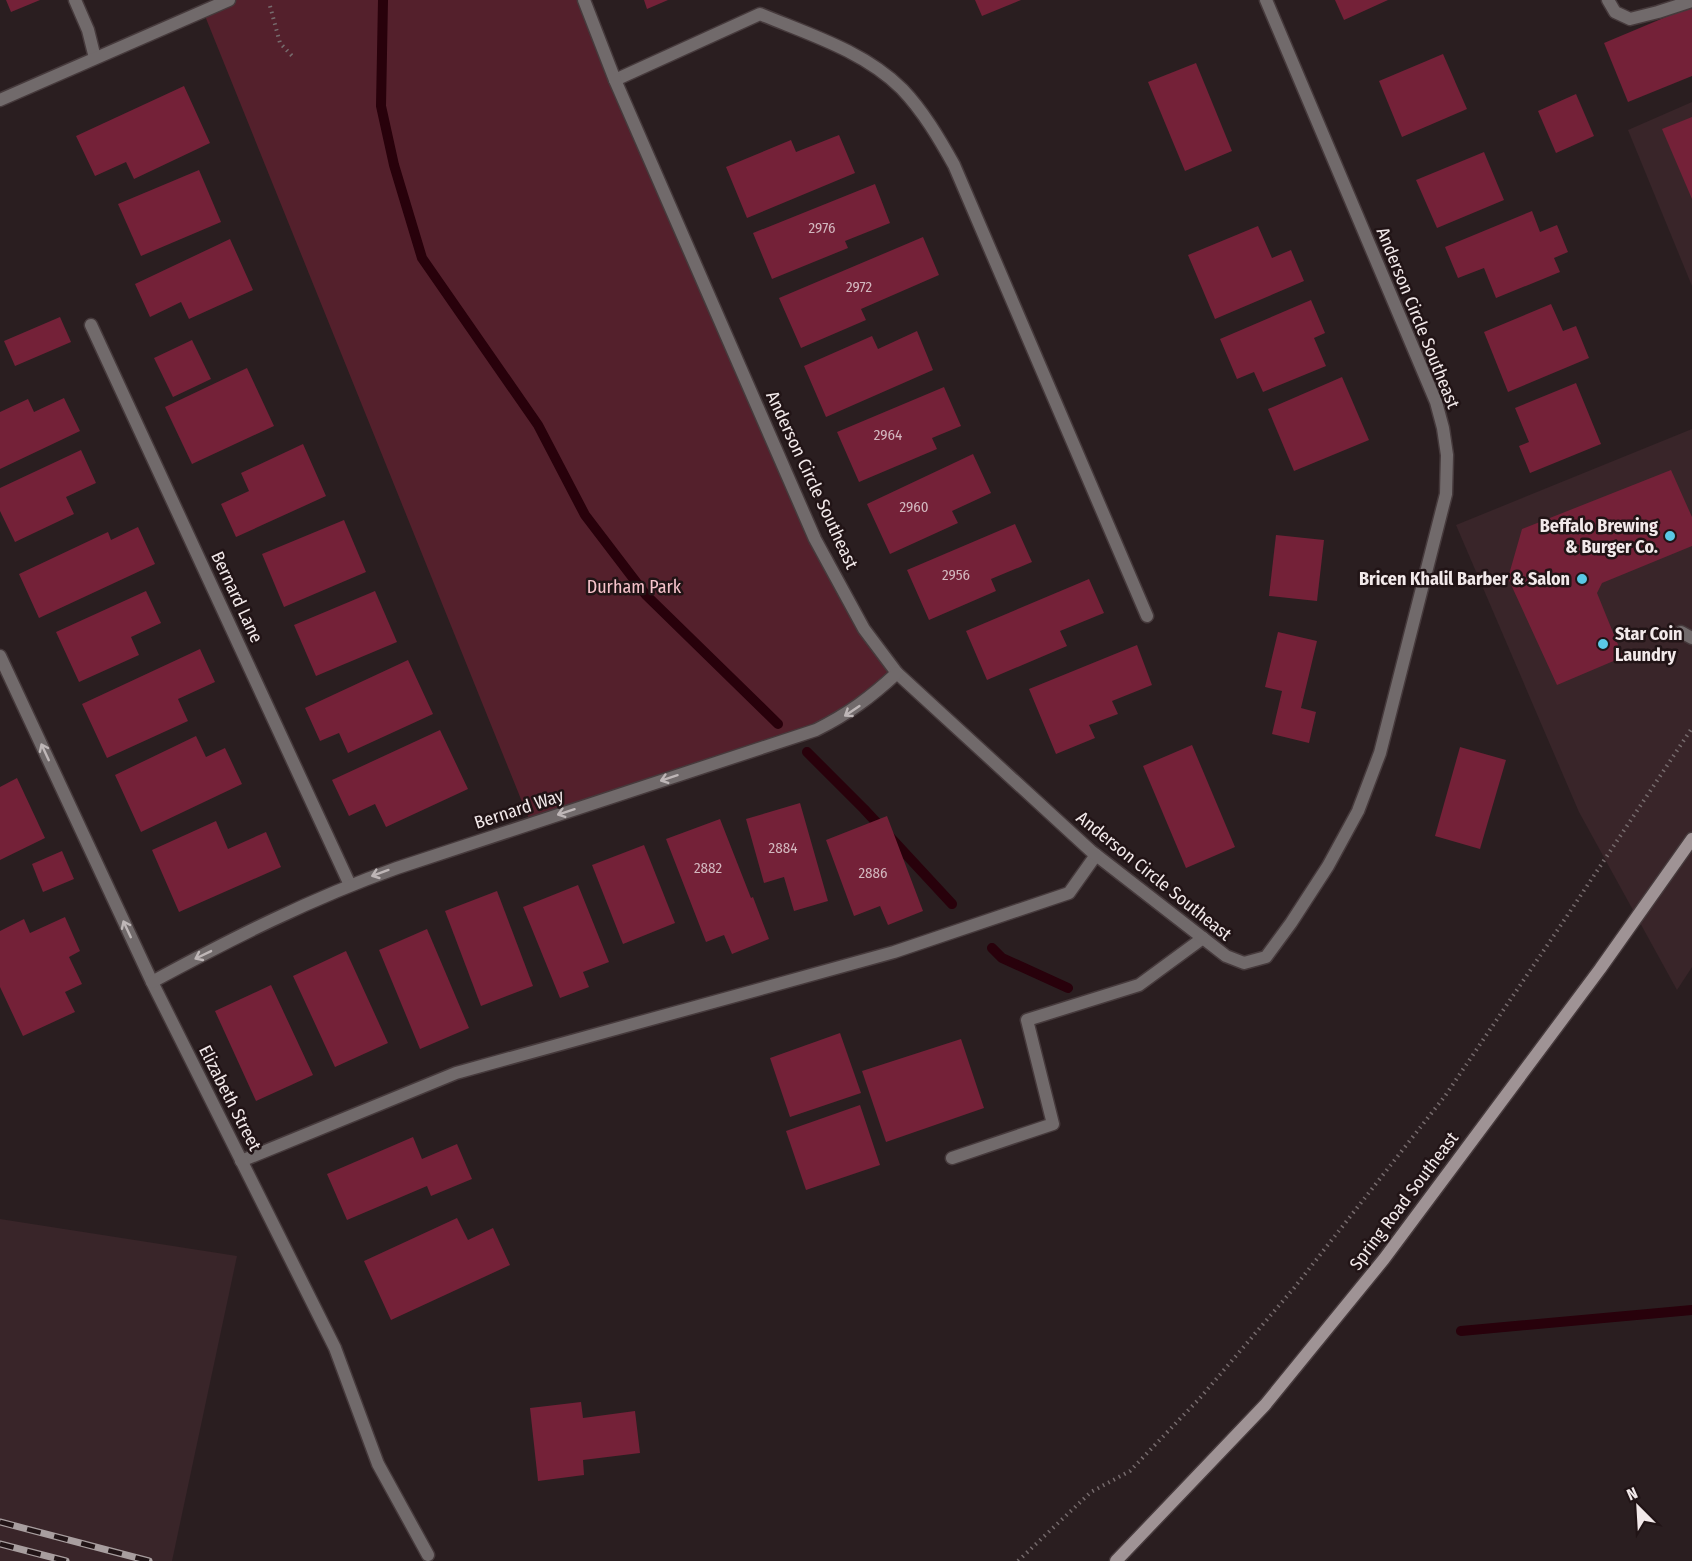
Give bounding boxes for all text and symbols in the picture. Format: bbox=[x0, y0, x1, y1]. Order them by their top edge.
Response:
house number: 2976 bbox=[809, 219, 835, 237]
street label: Anderson Circle Southeast bbox=[1372, 224, 1464, 412]
house number: 2972 bbox=[846, 278, 872, 296]
street label: Anderson Circle Southeast bbox=[761, 388, 863, 572]
house number: 2964 bbox=[874, 426, 902, 444]
house number: 2960 bbox=[899, 498, 929, 516]
place label: Beffalo Brewing & Burger Co. bbox=[1540, 515, 1658, 558]
marker: Beffalo Brewing & Burger Co. bbox=[1663, 529, 1677, 543]
street label: Bernard Lane bbox=[206, 548, 268, 646]
house number: 2956 bbox=[942, 566, 970, 584]
place label: Bricen Khalil Barber & Salon bbox=[1359, 568, 1570, 590]
marker: Bricen Khalil Barber & Salon bbox=[1575, 572, 1589, 586]
park label: Durham Park bbox=[587, 576, 682, 598]
place label: Star Coin Laundry bbox=[1615, 623, 1683, 666]
marker: Star Coin Laundry bbox=[1596, 637, 1610, 651]
one-way arrow bbox=[844, 705, 861, 717]
one-way arrow bbox=[38, 744, 50, 762]
one-way arrow bbox=[660, 773, 679, 784]
street label: Bernard Way bbox=[472, 784, 566, 834]
street label: Anderson Circle Southeast bbox=[1072, 807, 1236, 946]
one-way arrow bbox=[557, 808, 576, 819]
house number: 2884 bbox=[769, 839, 797, 857]
house number: 2882 bbox=[694, 859, 722, 877]
house number: 2886 bbox=[858, 864, 888, 882]
one-way arrow bbox=[372, 869, 390, 880]
one-way arrow bbox=[121, 920, 132, 938]
one-way arrow bbox=[195, 949, 213, 961]
street label: Elizabeth Street bbox=[194, 1041, 266, 1155]
street label: Spring Road Southeast bbox=[1345, 1128, 1463, 1274]
north arrow bbox=[1608, 1477, 1668, 1537]
text: N bbox=[1624, 1483, 1640, 1504]

